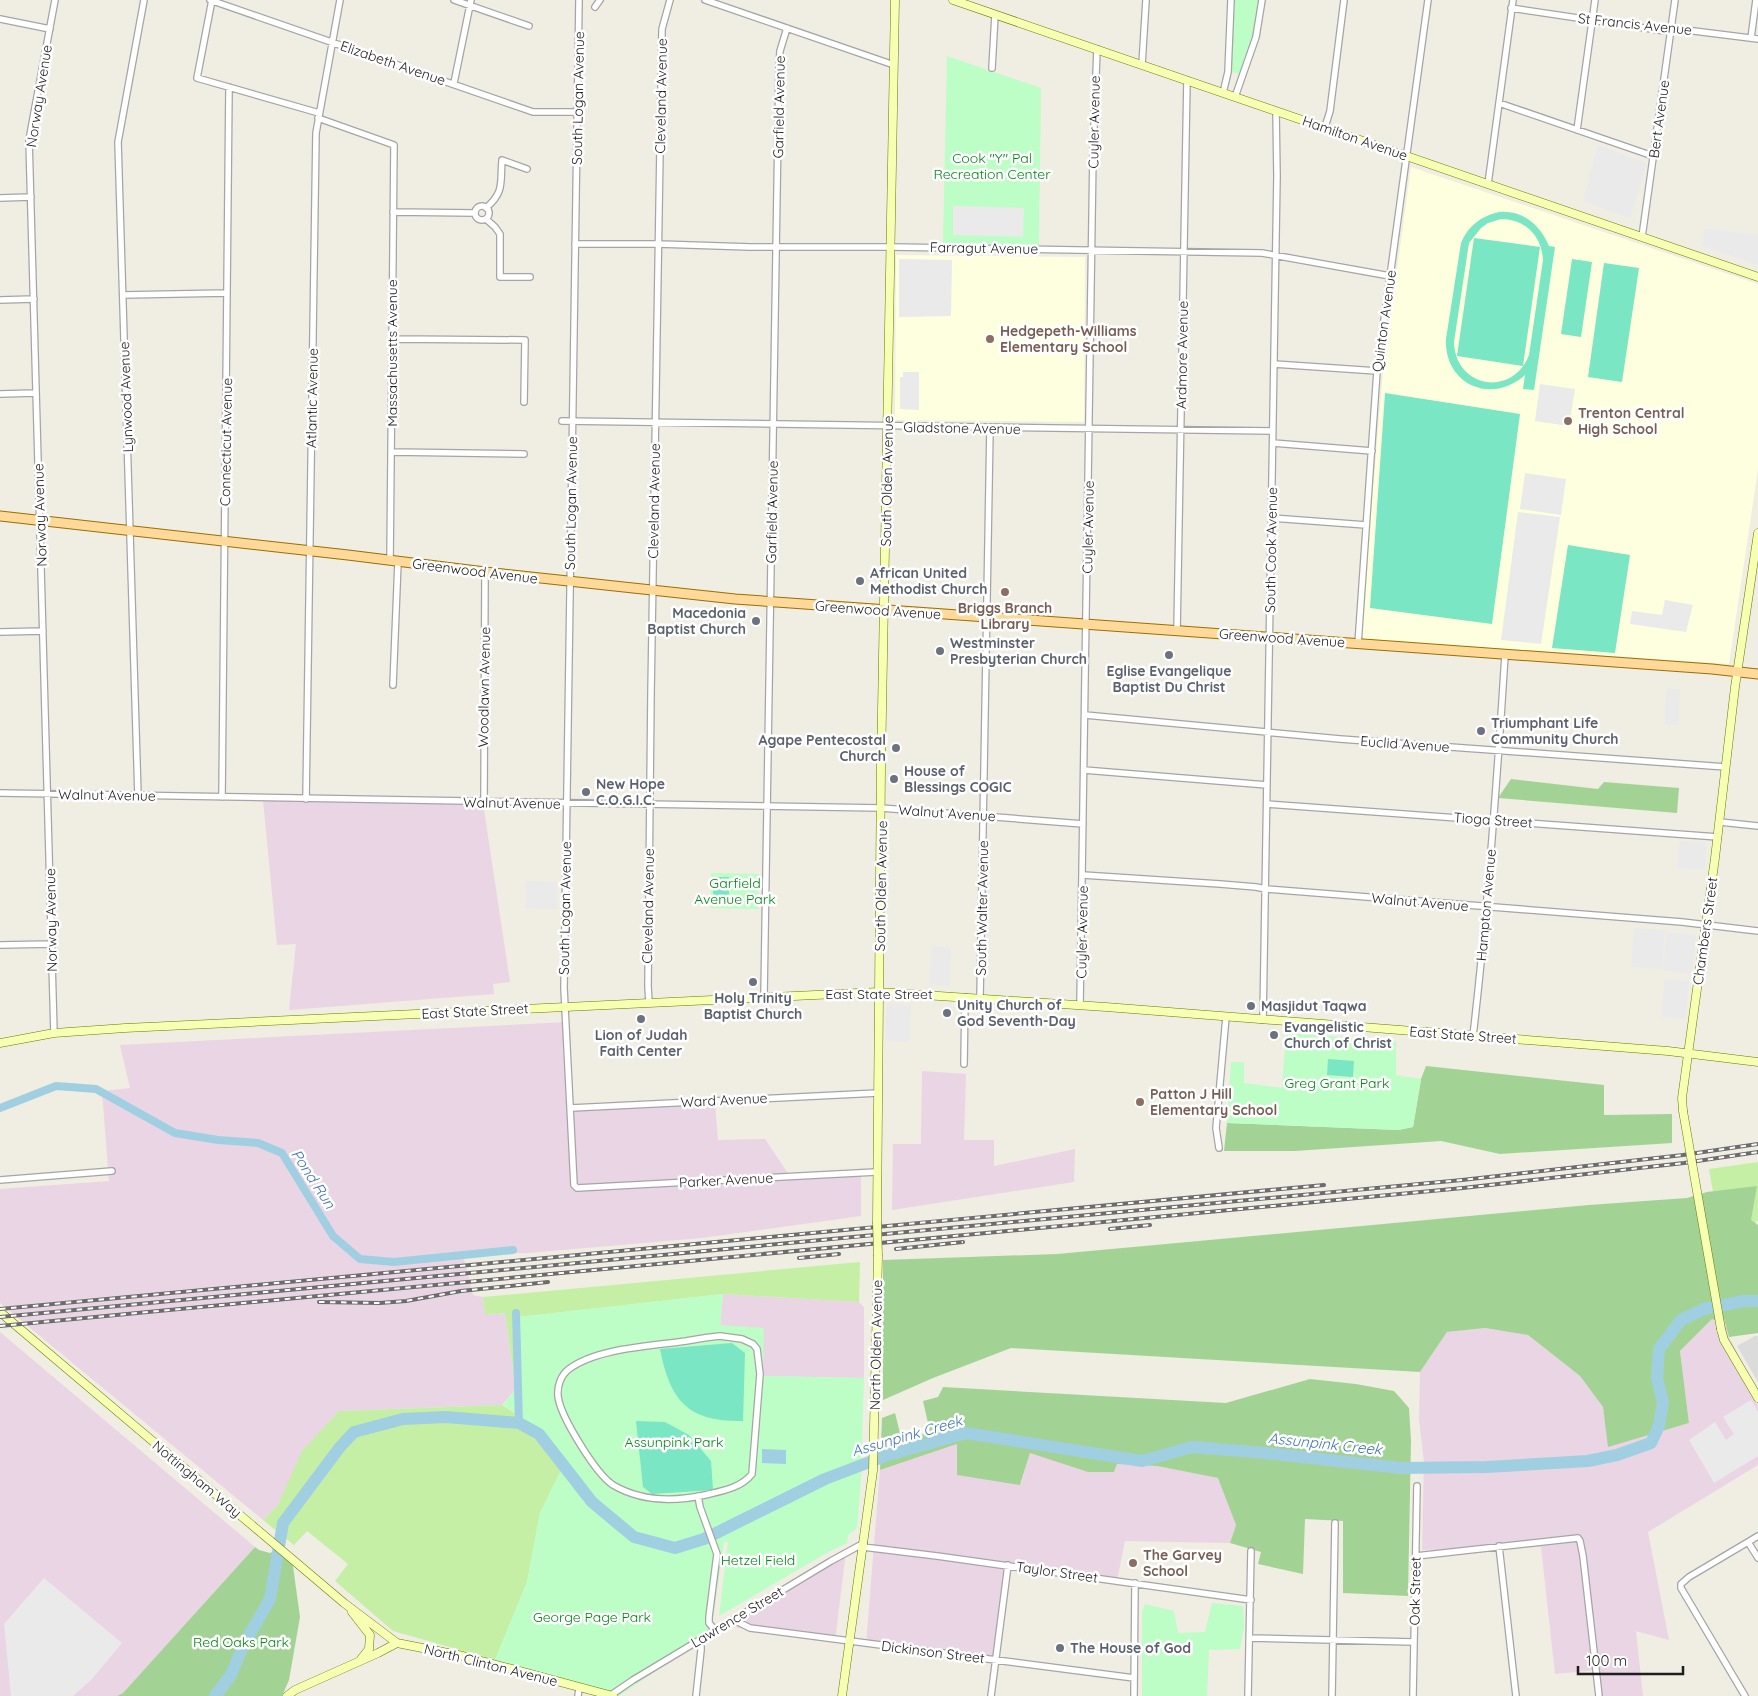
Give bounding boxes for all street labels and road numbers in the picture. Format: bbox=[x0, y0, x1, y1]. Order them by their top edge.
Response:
street label: St Francis Avenue bbox=[1577, 9, 1693, 39]
street label: South Logan Avenue bbox=[568, 31, 588, 165]
street label: Elizabeth Avenue bbox=[338, 37, 448, 89]
street label: Cleveland Avenue bbox=[651, 38, 671, 154]
street label: Norway Avenue bbox=[22, 43, 56, 149]
street label: Garfield Avenue bbox=[769, 55, 789, 159]
street label: Cuyler Avenue bbox=[1084, 75, 1104, 169]
street label: Bert Avenue bbox=[1645, 79, 1673, 159]
street label: Hamilton Avenue bbox=[1300, 112, 1410, 165]
street label: Farragut Avenue bbox=[930, 238, 1038, 258]
street label: Quinton Avenue bbox=[1368, 269, 1400, 373]
street label: Massachusetts Avenue bbox=[383, 279, 401, 427]
street label: Ardmore Avenue bbox=[1172, 300, 1192, 409]
street label: Lynwood Avenue bbox=[115, 341, 137, 453]
street label: Atlantic Avenue bbox=[302, 348, 322, 448]
street label: Connecticut Avenue bbox=[216, 378, 236, 506]
street label: South Olden Avenue bbox=[877, 415, 897, 547]
street label: Gladstone Avenue bbox=[903, 418, 1021, 438]
street label: South Logan Avenue bbox=[561, 436, 581, 570]
street label: Cleveland Avenue bbox=[644, 443, 664, 559]
street label: Garfield Avenue bbox=[762, 460, 782, 564]
street label: Norway Avenue bbox=[29, 463, 51, 567]
street label: Cuyler Avenue bbox=[1078, 480, 1098, 574]
street label: South Cook Avenue bbox=[1261, 487, 1281, 613]
street label: Greenwood Avenue bbox=[411, 554, 539, 588]
street label: Greenwood Avenue bbox=[814, 597, 942, 623]
street label: Greenwood Avenue bbox=[1218, 625, 1346, 651]
street label: Woodlawn Avenue bbox=[474, 626, 494, 747]
street label: Euclid Avenue bbox=[1360, 732, 1450, 756]
street label: Walnut Avenue bbox=[58, 785, 156, 805]
street label: Walnut Avenue bbox=[463, 793, 561, 813]
street label: Walnut Avenue bbox=[898, 801, 996, 825]
street label: Tioga Street bbox=[1453, 808, 1533, 832]
street label: South Olden Avenue bbox=[871, 820, 891, 952]
street label: South Walter Avenue bbox=[972, 840, 992, 976]
street label: South Logan Avenue bbox=[555, 841, 575, 975]
street label: Cleveland Avenue bbox=[638, 848, 658, 964]
street label: Hampton Avenue bbox=[1472, 848, 1500, 962]
street label: Norway Avenue bbox=[41, 868, 61, 972]
street label: Chambers Street bbox=[1689, 876, 1722, 986]
street label: Cuyler Avenue bbox=[1072, 885, 1092, 979]
street label: Walnut Avenue bbox=[1371, 889, 1469, 915]
street label: East State Street bbox=[825, 985, 933, 1003]
street label: East State Street bbox=[421, 999, 529, 1023]
street label: East State Street bbox=[1409, 1022, 1517, 1048]
street label: Ward Avenue bbox=[680, 1089, 768, 1111]
street label: Parker Avenue bbox=[678, 1169, 774, 1191]
street label: North Olden Avenue bbox=[866, 1279, 886, 1410]
street label: Nottingham Way bbox=[149, 1436, 245, 1522]
street label: Oak Street bbox=[1405, 1556, 1425, 1626]
street label: Taylor Street bbox=[1015, 1557, 1099, 1587]
street label: Lawrence Street bbox=[687, 1582, 787, 1652]
street label: Dickinson Street bbox=[880, 1637, 986, 1667]
street label: North Clinton Avenue bbox=[422, 1640, 560, 1690]

